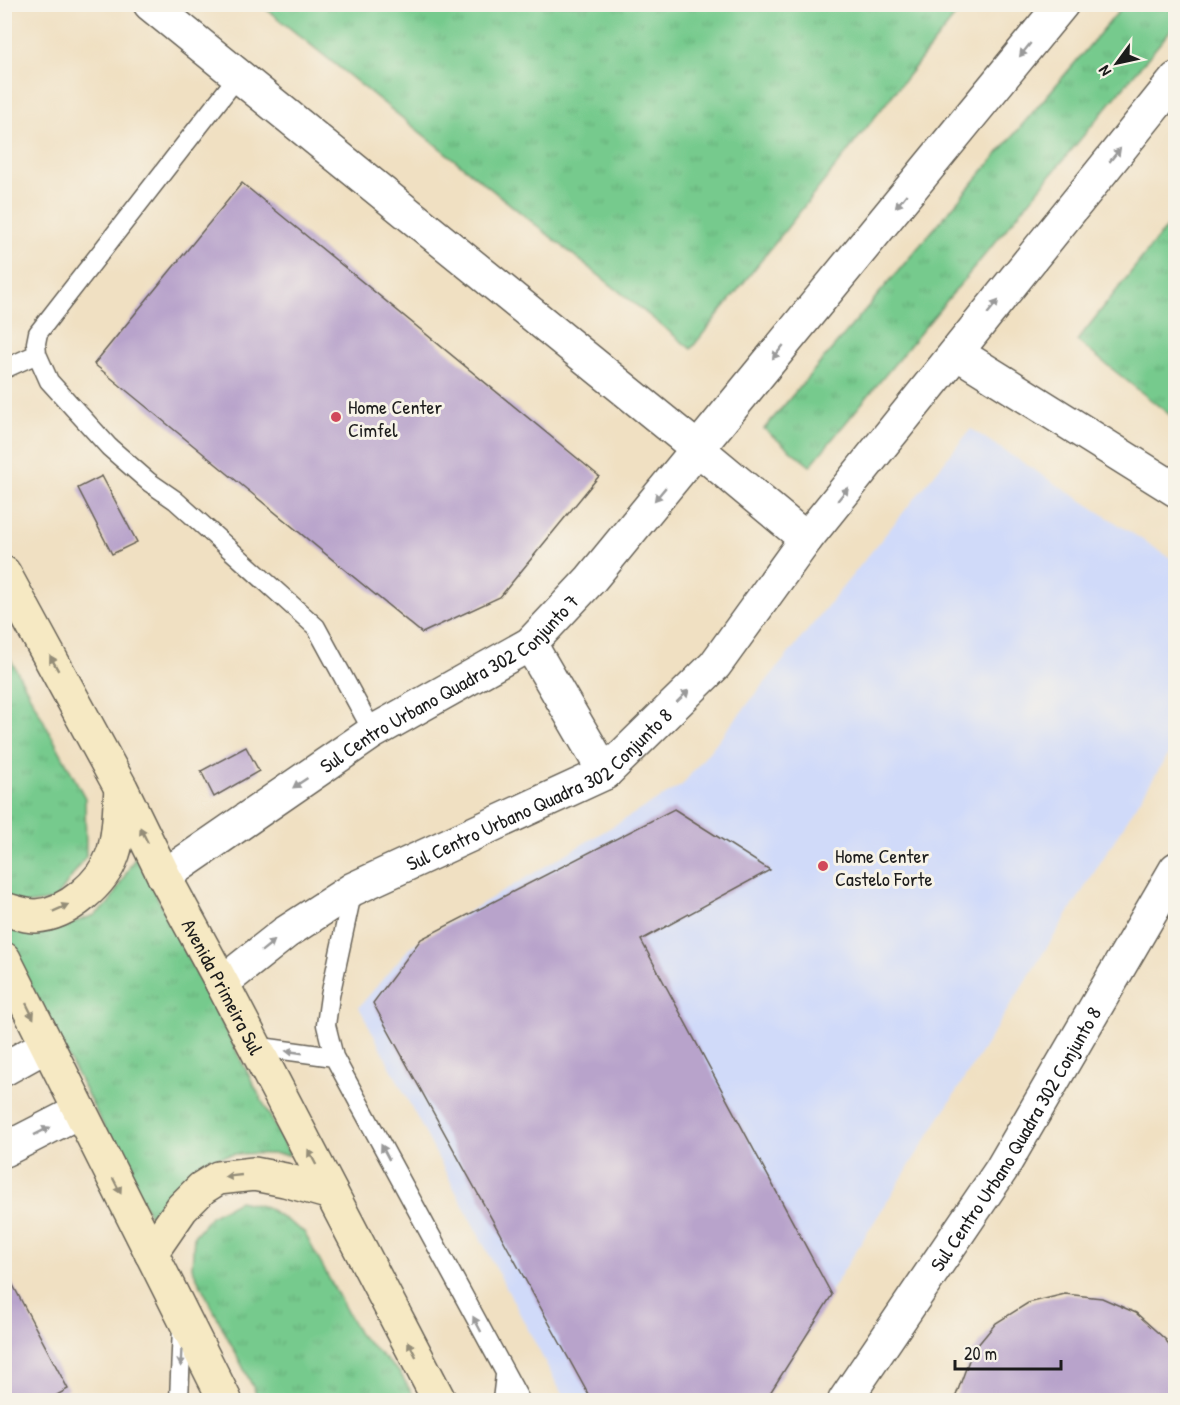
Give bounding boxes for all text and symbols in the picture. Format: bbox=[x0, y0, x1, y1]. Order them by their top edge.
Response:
north arrow bbox=[1087, 33, 1147, 93]
one-way arrow bbox=[1018, 42, 1031, 58]
text: N bbox=[1093, 61, 1116, 81]
one-way arrow bbox=[1108, 147, 1120, 162]
one-way arrow bbox=[895, 193, 908, 208]
one-way arrow bbox=[987, 299, 1000, 315]
one-way arrow bbox=[772, 344, 784, 359]
place label: Home Center Cimfel bbox=[348, 393, 442, 443]
marker: Home Center Cimfel bbox=[329, 410, 343, 424]
one-way arrow bbox=[654, 486, 667, 502]
one-way arrow bbox=[836, 486, 849, 502]
street label: Sul Centro Urbano Quadra 302 Conjunto 7 bbox=[314, 587, 584, 778]
one-way arrow bbox=[49, 654, 59, 671]
one-way arrow bbox=[675, 690, 689, 704]
street label: Sul Centro Urbano Quadra 302 Conjunto 8 bbox=[402, 702, 677, 876]
one-way arrow bbox=[292, 777, 308, 789]
one-way arrow bbox=[140, 827, 149, 844]
place label: Home Center Castelo Forte bbox=[835, 842, 932, 892]
marker: Home Center Castelo Forte bbox=[816, 859, 830, 873]
one-way arrow bbox=[52, 903, 70, 913]
street label: Avenida Primeira Sul bbox=[176, 914, 271, 1060]
one-way arrow bbox=[260, 940, 276, 953]
street label: Sul Centro Urbano Quadra 302 Conjunto 8 bbox=[923, 1002, 1107, 1276]
one-way arrow bbox=[25, 1003, 34, 1020]
one-way arrow bbox=[284, 1047, 303, 1056]
one-way arrow bbox=[34, 1126, 51, 1136]
one-way arrow bbox=[380, 1143, 390, 1160]
one-way arrow bbox=[307, 1149, 317, 1166]
one-way arrow bbox=[223, 1171, 242, 1181]
one-way arrow bbox=[113, 1177, 122, 1194]
one-way arrow bbox=[472, 1315, 482, 1332]
scale bar bbox=[955, 1333, 1062, 1371]
one-way arrow bbox=[407, 1340, 417, 1357]
text: 20 m bbox=[964, 1341, 997, 1366]
one-way arrow bbox=[176, 1348, 185, 1367]

